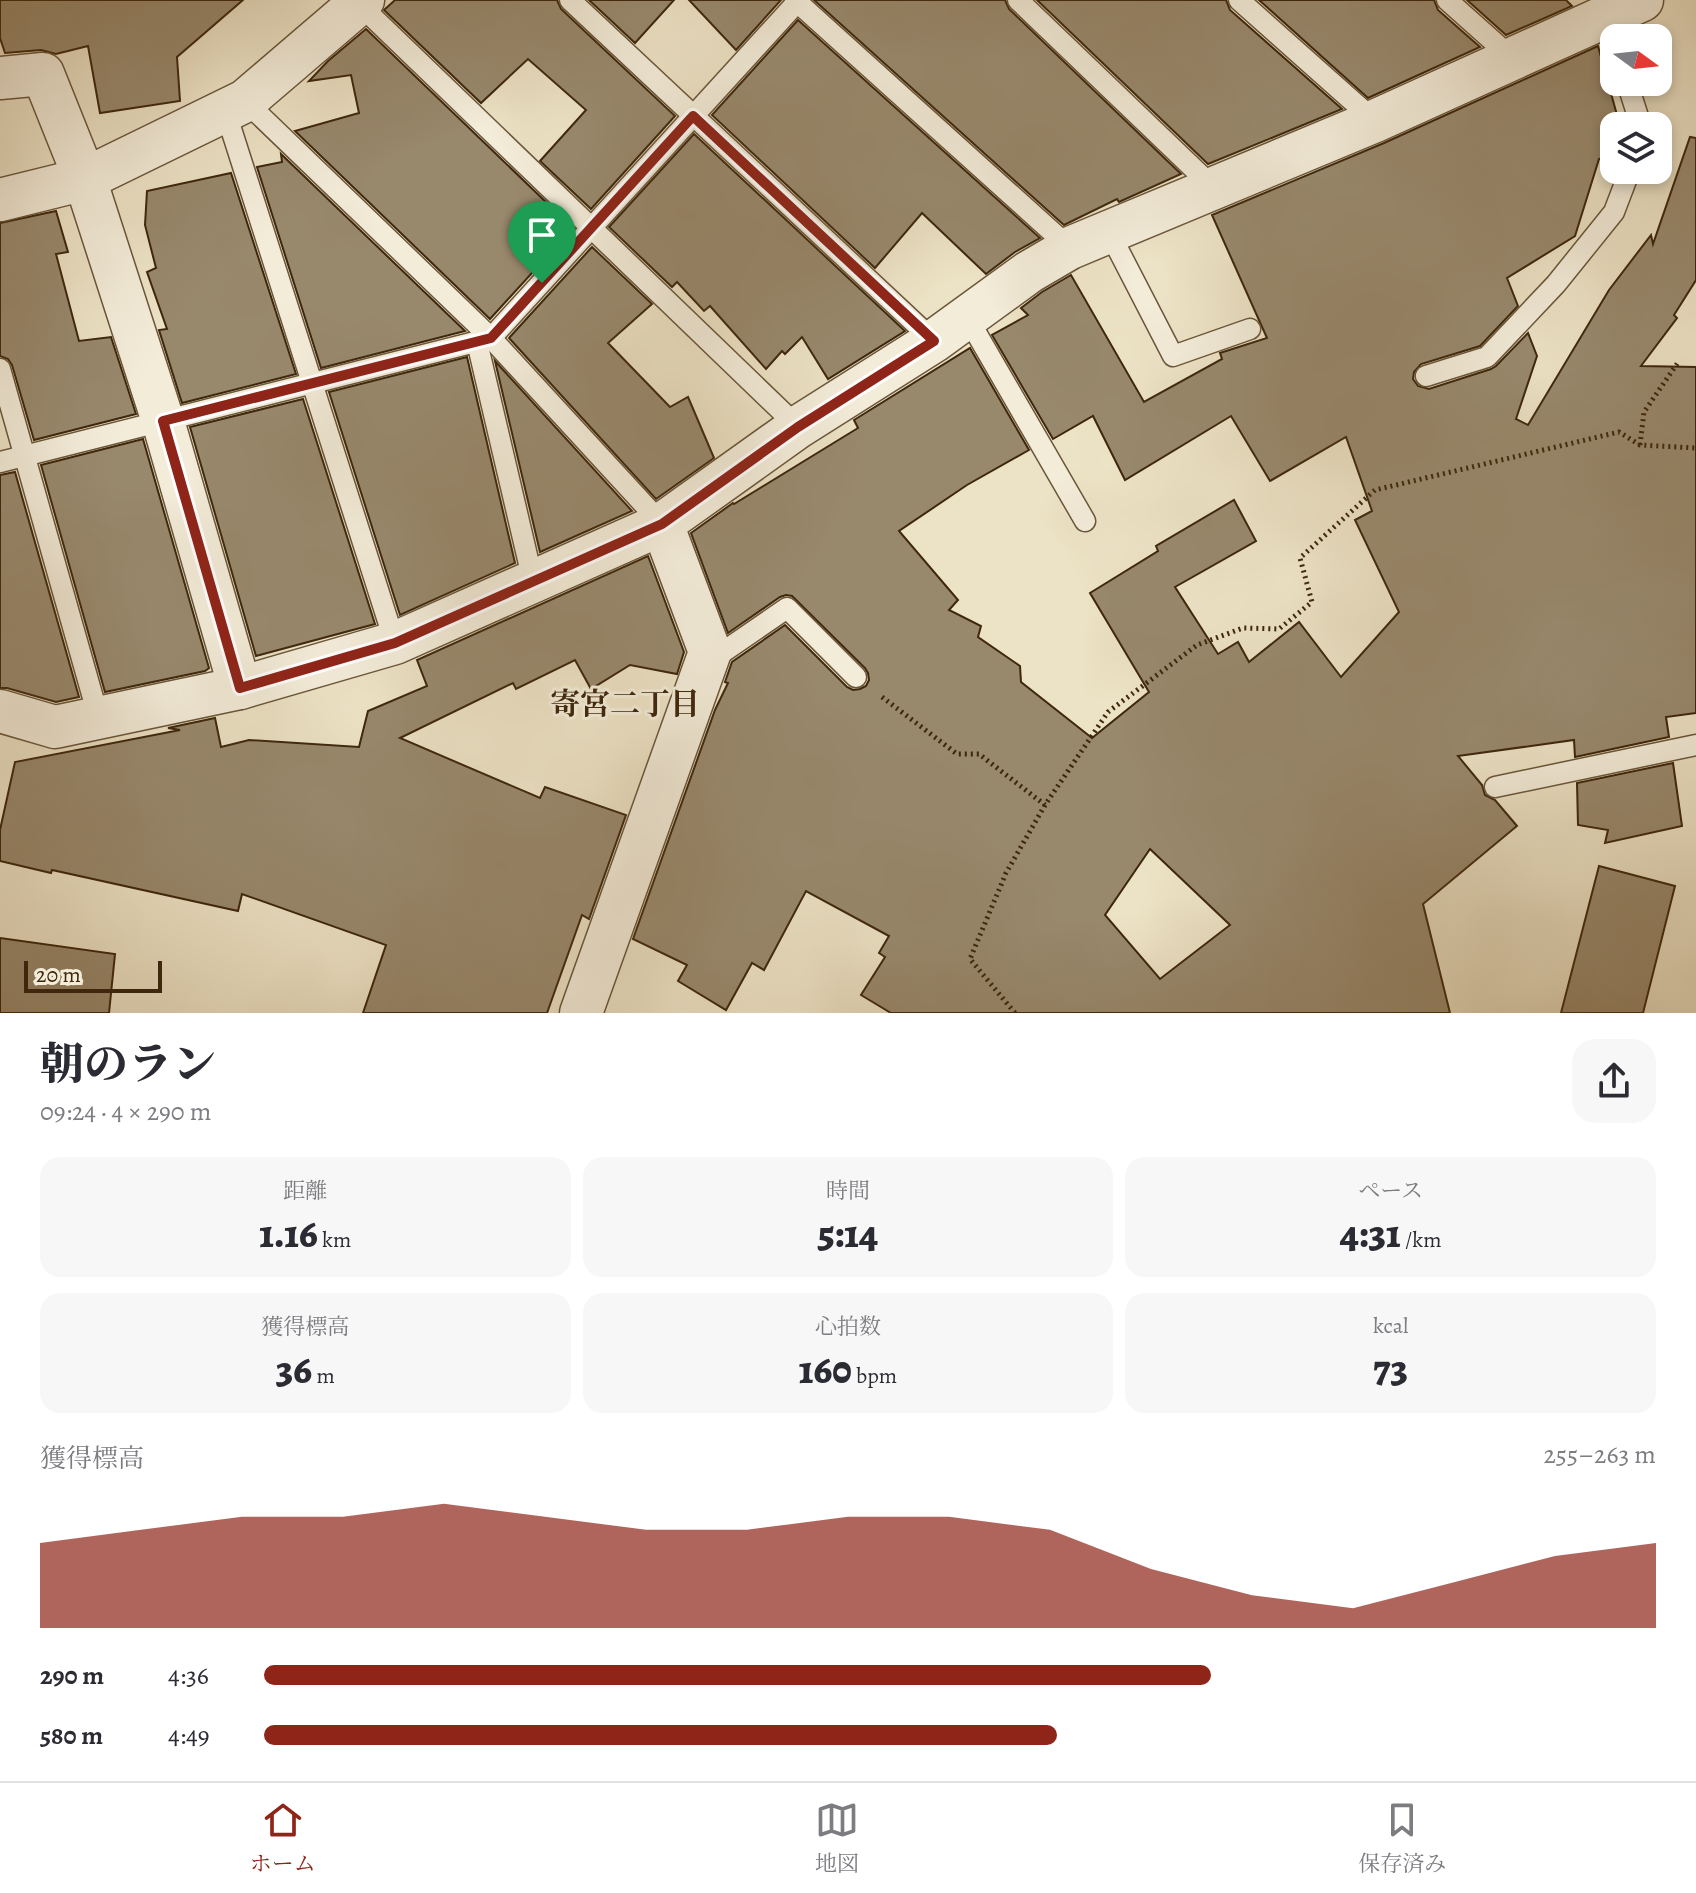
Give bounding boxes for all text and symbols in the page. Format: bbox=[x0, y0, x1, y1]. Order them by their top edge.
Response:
north arrow bbox=[1600, 24, 1672, 96]
map controls bbox=[1600, 24, 1672, 184]
button: layers bbox=[1600, 112, 1672, 184]
pin bbox=[508, 201, 576, 283]
icon: arrive bbox=[520, 213, 564, 257]
district label: 寄宮二丁目 bbox=[550, 684, 700, 724]
scale bar bbox=[24, 957, 162, 993]
text: 20 m bbox=[36, 960, 81, 990]
text: 朝のラン bbox=[40, 1034, 216, 1094]
button: share bbox=[1572, 1039, 1656, 1123]
text: 09:24 · 4 × 290 m bbox=[40, 1094, 212, 1129]
text: 距離 bbox=[283, 1176, 327, 1206]
text: 時間 bbox=[826, 1176, 870, 1206]
text: ペース bbox=[1358, 1176, 1423, 1206]
text: 1.16 bbox=[259, 1206, 318, 1261]
text: 5:14 bbox=[818, 1206, 878, 1261]
text: 4:31 bbox=[1340, 1206, 1401, 1261]
text: km bbox=[318, 1225, 351, 1255]
text: /km bbox=[1401, 1225, 1442, 1255]
text: kcal bbox=[1373, 1311, 1408, 1341]
text: 獲得標高 bbox=[261, 1312, 349, 1342]
text: 心拍数 bbox=[815, 1312, 881, 1342]
text: 73 bbox=[1373, 1341, 1408, 1396]
text: 36 bbox=[276, 1342, 312, 1397]
text: 160 bbox=[799, 1342, 852, 1397]
text: m bbox=[312, 1361, 335, 1391]
text: bpm bbox=[852, 1361, 897, 1391]
text: 255–263 m bbox=[1544, 1437, 1656, 1472]
text: 獲得標高 bbox=[40, 1441, 144, 1476]
text: 290 m bbox=[40, 1658, 104, 1693]
text: 4:36 bbox=[168, 1658, 209, 1693]
text: 580 m bbox=[40, 1718, 103, 1753]
text: 4:49 bbox=[168, 1718, 210, 1753]
tab: ホーム bbox=[250, 1798, 316, 1879]
tab: 地図 bbox=[815, 1798, 859, 1879]
tab: 保存済み bbox=[1358, 1798, 1446, 1879]

